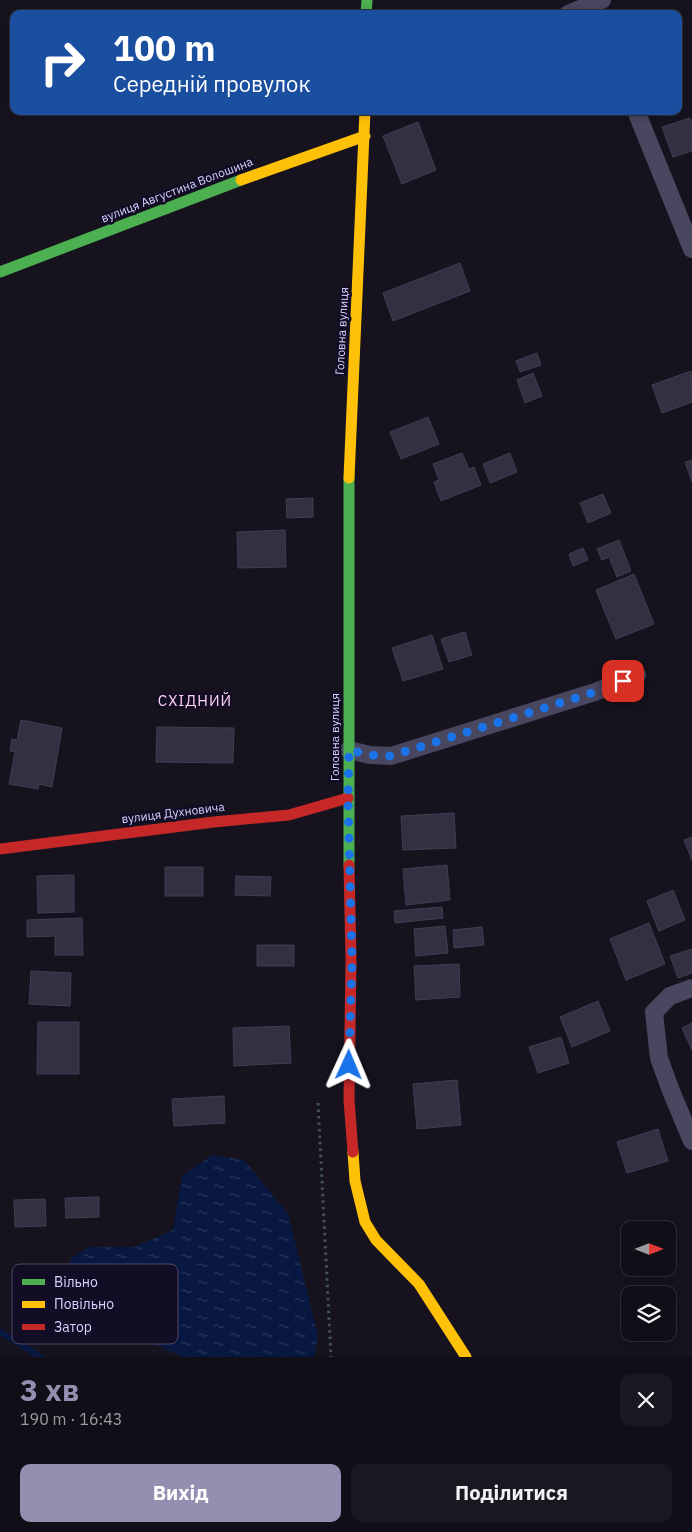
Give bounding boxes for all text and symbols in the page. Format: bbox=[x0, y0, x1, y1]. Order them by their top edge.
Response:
text: 100 m bbox=[113, 25, 216, 71]
icon: right bbox=[30, 30, 95, 95]
text: Середній провулок bbox=[113, 69, 311, 98]
street label: вулиця Августина Волошина bbox=[99, 153, 255, 225]
street label: Головна вулиця bbox=[332, 287, 351, 375]
pin bbox=[602, 660, 644, 702]
icon: arrive bbox=[609, 667, 637, 695]
district label: СХІДНИЙ bbox=[158, 691, 232, 710]
street label: Головна вулиця bbox=[327, 693, 342, 781]
street label: вулиця Духновича bbox=[121, 799, 226, 826]
position arrow bbox=[322, 1038, 374, 1090]
north arrow bbox=[621, 1221, 676, 1276]
map controls bbox=[621, 1221, 676, 1341]
legend bbox=[12, 1264, 178, 1344]
text: Вільно bbox=[54, 1273, 98, 1291]
button: layers bbox=[621, 1286, 676, 1341]
text: Повільно bbox=[54, 1295, 114, 1313]
text: Затор bbox=[54, 1318, 92, 1336]
text: 3 хв bbox=[20, 1370, 79, 1409]
button: close bbox=[620, 1374, 672, 1426]
text: 190 m · 16:43 bbox=[20, 1409, 122, 1429]
button: Вихід bbox=[20, 1464, 341, 1522]
button: Поділитися bbox=[351, 1464, 672, 1522]

